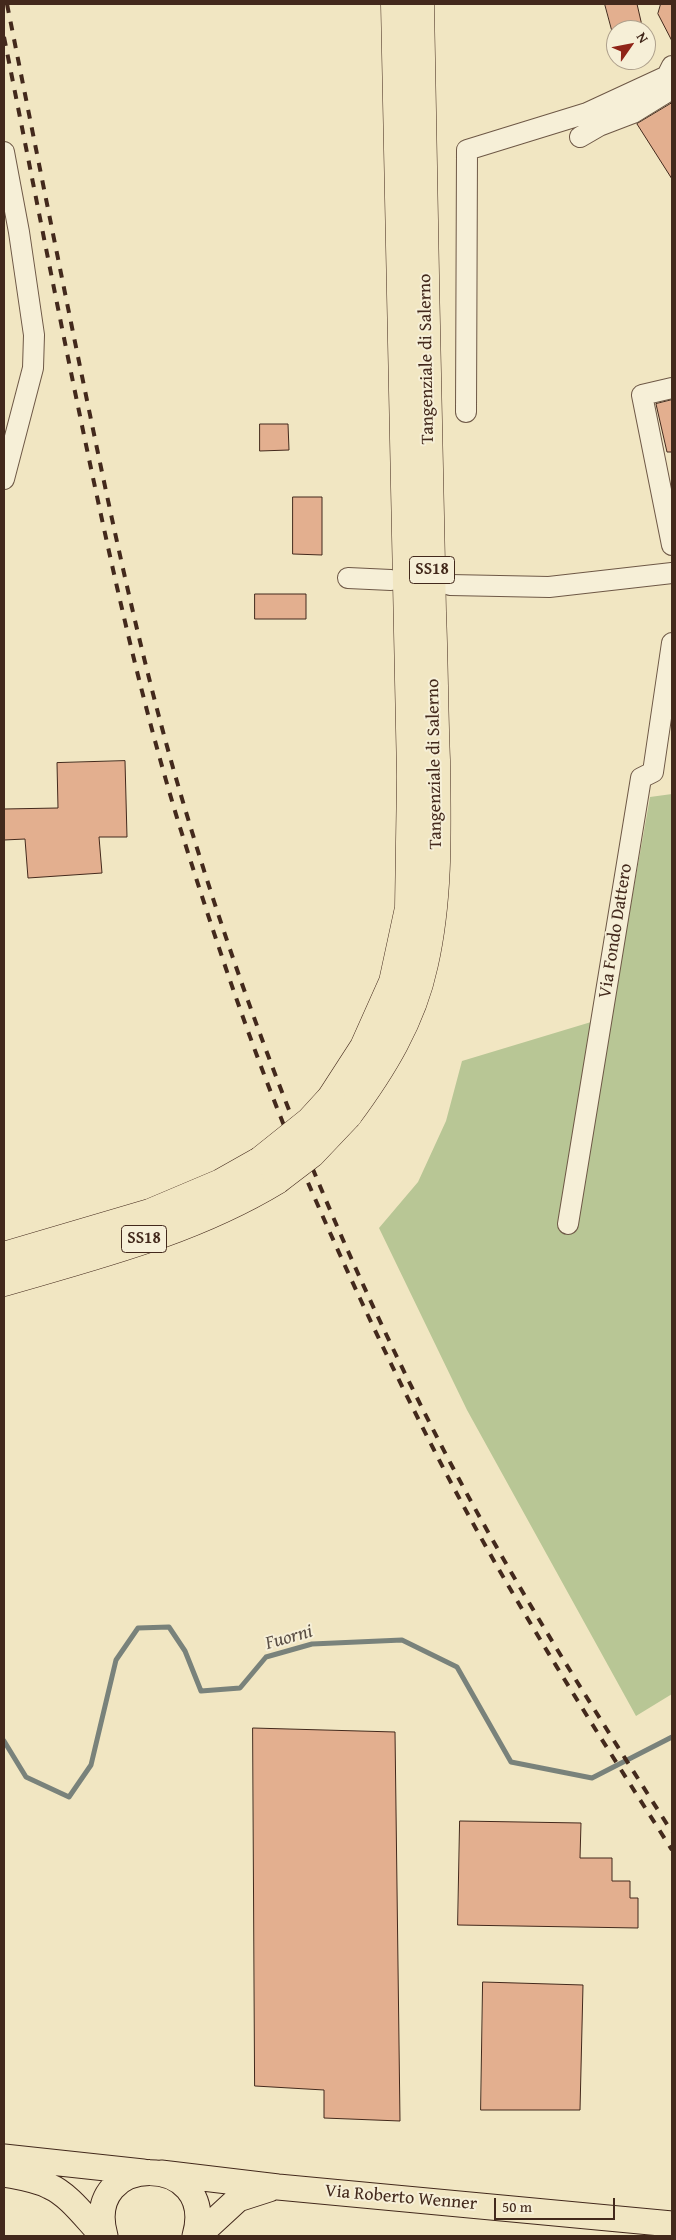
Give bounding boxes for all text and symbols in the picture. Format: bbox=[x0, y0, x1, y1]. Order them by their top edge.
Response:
north arrow bbox=[606, 20, 656, 70]
text: N bbox=[632, 28, 654, 47]
street label: Tangenziale di Salerno bbox=[415, 274, 439, 444]
road number: SS18 bbox=[410, 556, 454, 584]
street label: Tangenziale di Salerno bbox=[423, 679, 447, 849]
street label: Via Fondo Dattero bbox=[595, 862, 637, 1000]
road number: SS18 bbox=[122, 1226, 166, 1252]
water label: Fuorni bbox=[263, 1620, 315, 1656]
street label: Via Roberto Wenner bbox=[324, 2181, 478, 2215]
scale bar bbox=[496, 2188, 617, 2220]
text: 50 m bbox=[502, 2196, 532, 2217]

